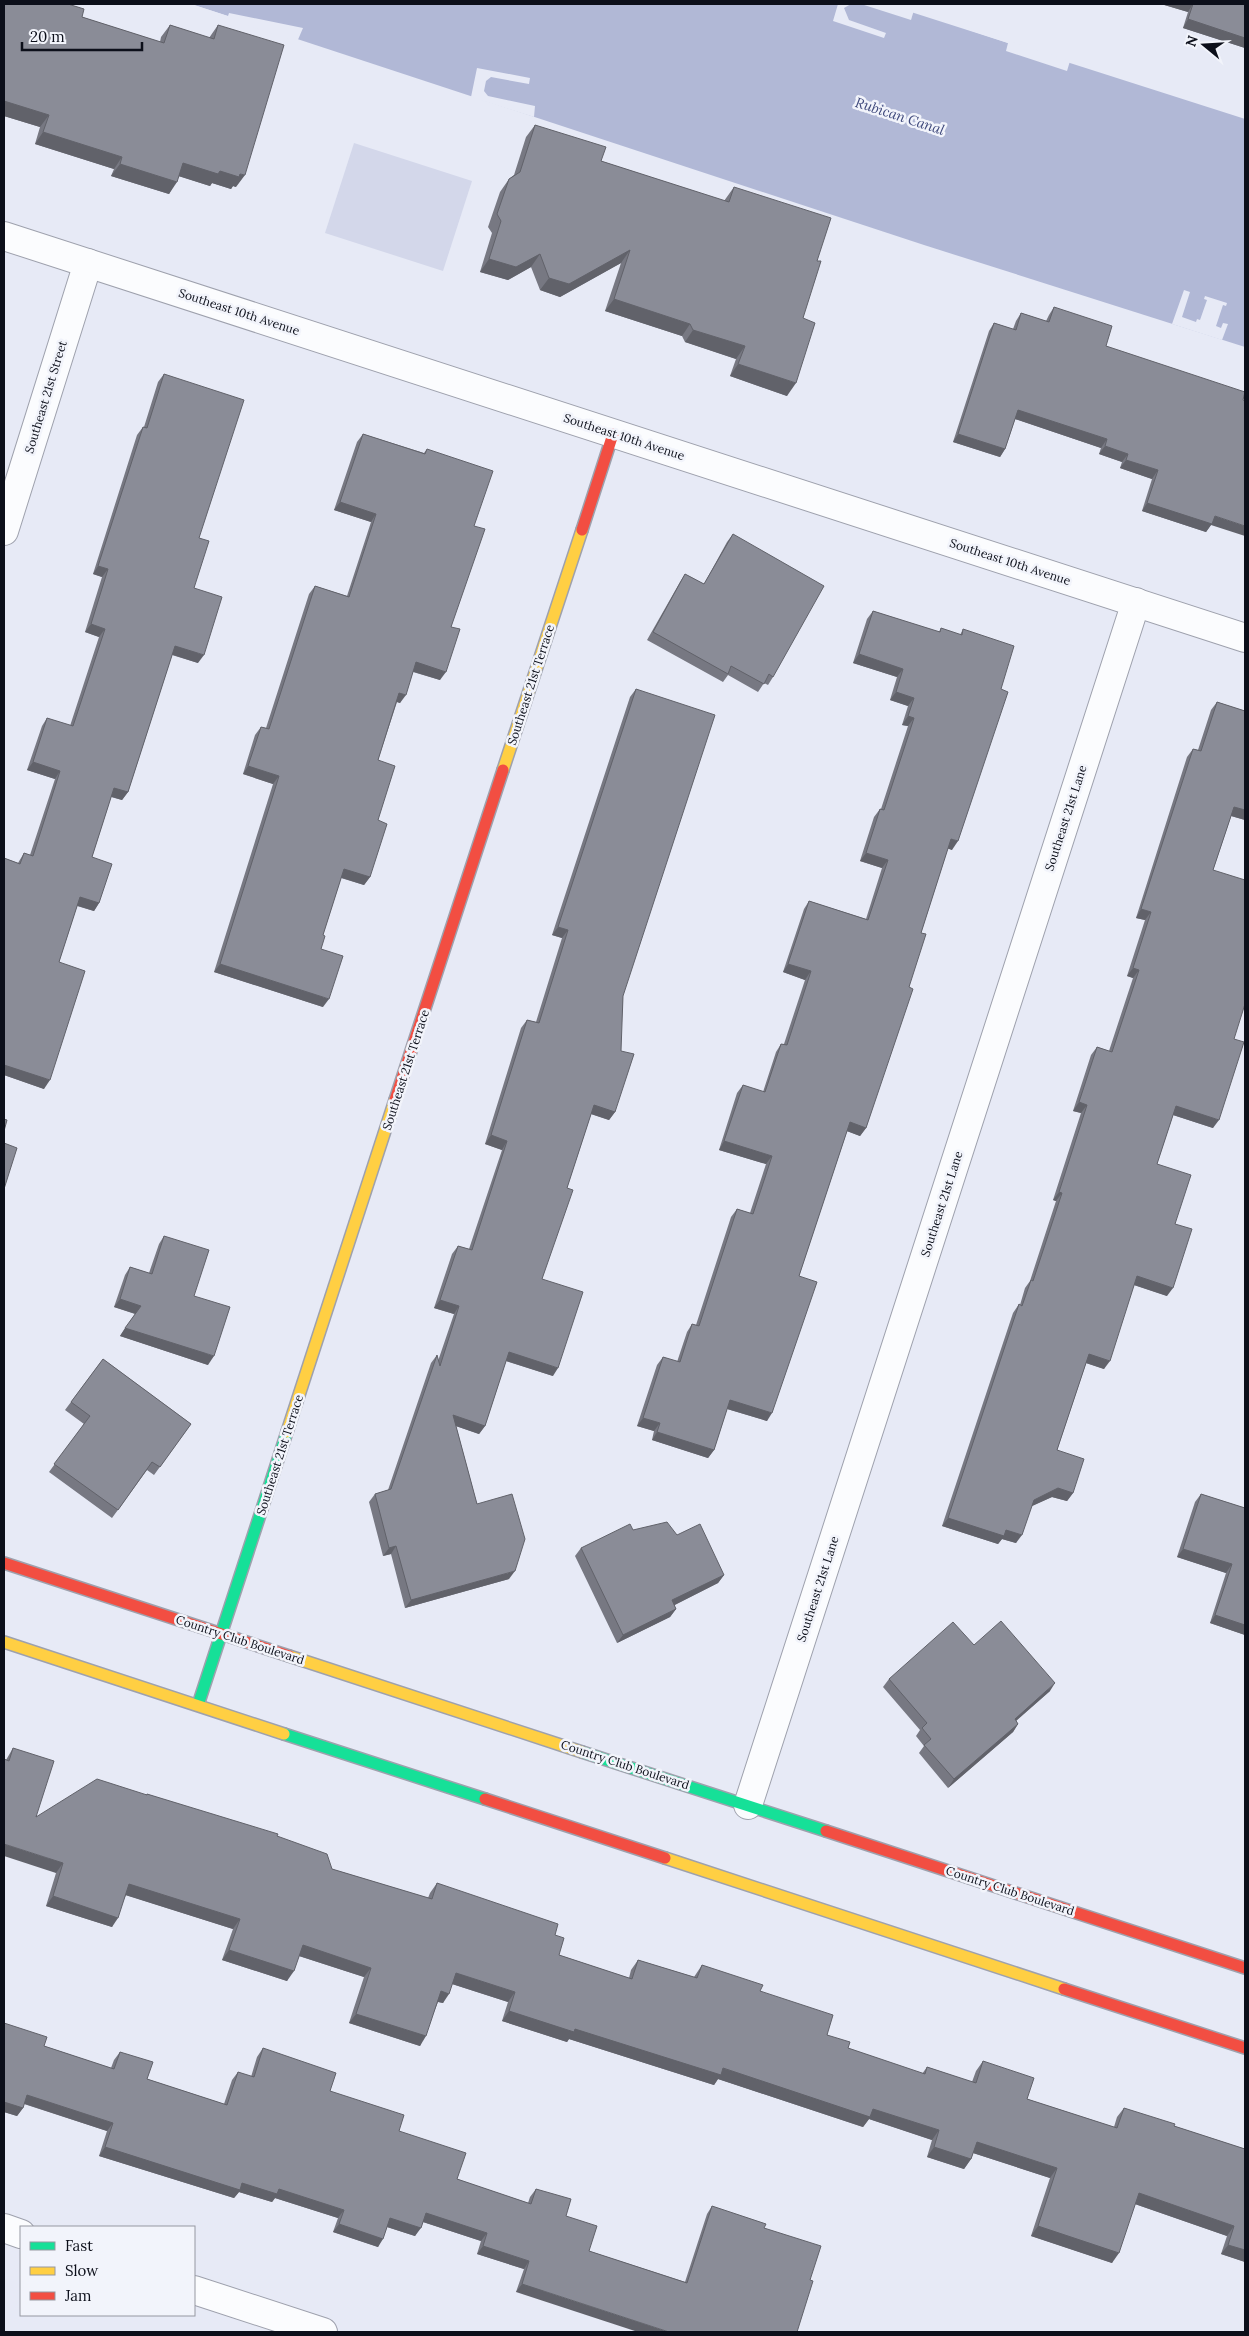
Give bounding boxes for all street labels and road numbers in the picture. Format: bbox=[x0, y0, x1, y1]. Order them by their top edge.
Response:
street label: Southeast 10th Avenue bbox=[177, 285, 302, 338]
street label: Southeast 21st Street bbox=[21, 338, 70, 455]
street label: Southeast 10th Avenue bbox=[562, 410, 687, 463]
street label: Southeast 10th Avenue bbox=[948, 535, 1073, 588]
street label: Southeast 21st Terrace bbox=[504, 622, 557, 747]
street label: Southeast 21st Lane bbox=[1041, 763, 1090, 873]
street label: Southeast 21st Terrace bbox=[379, 1007, 432, 1132]
street label: Southeast 21st Lane bbox=[917, 1149, 966, 1259]
street label: Southeast 21st Terrace bbox=[253, 1392, 306, 1517]
street label: Southeast 21st Lane bbox=[793, 1534, 842, 1644]
street label: Country Club Boulevard bbox=[174, 1612, 306, 1667]
street label: Country Club Boulevard bbox=[559, 1737, 691, 1792]
street label: Country Club Boulevard bbox=[944, 1863, 1076, 1918]

